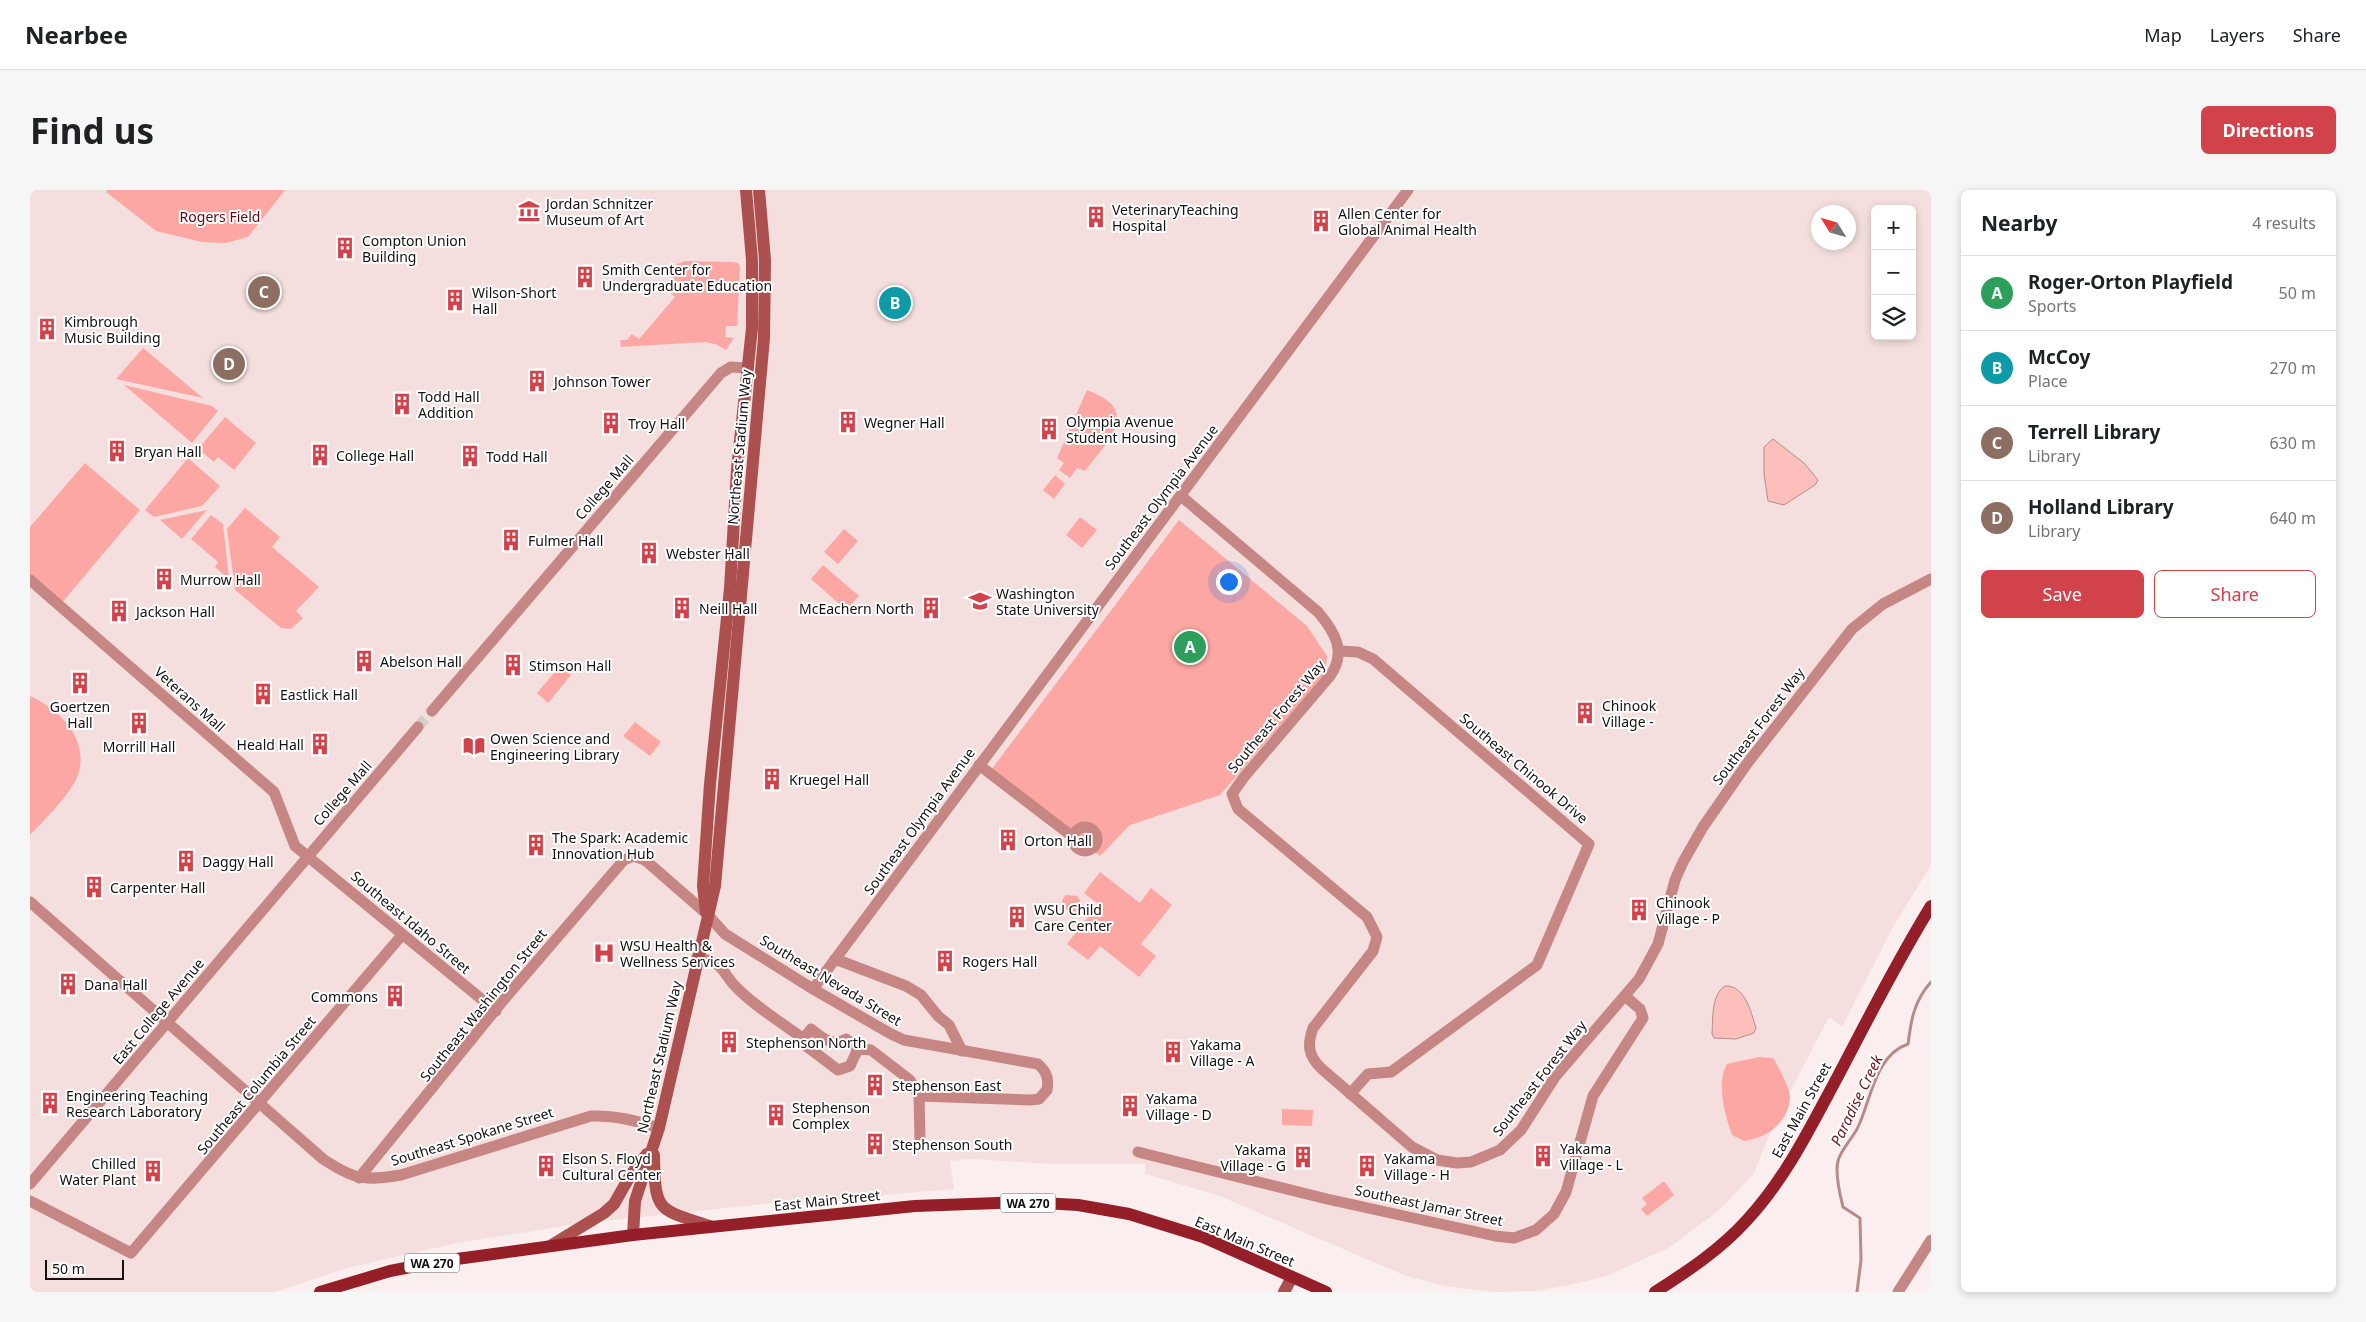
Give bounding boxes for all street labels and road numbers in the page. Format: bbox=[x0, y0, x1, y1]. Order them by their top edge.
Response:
street label: Northeast Stadium Way bbox=[723, 368, 755, 525]
street label: Southeast Olympia Avenue bbox=[1100, 420, 1222, 574]
street label: College Mall bbox=[570, 450, 638, 524]
street label: Southeast Forest Way bbox=[1223, 655, 1329, 776]
street label: Veterans Mall bbox=[151, 662, 229, 736]
street label: Southeast Forest Way bbox=[1708, 663, 1809, 788]
street label: Southeast Chinook Drive bbox=[1456, 709, 1592, 827]
street label: Southeast Olympia Avenue bbox=[859, 744, 979, 898]
street label: College Mall bbox=[308, 756, 376, 830]
street label: Southeast Idaho Street bbox=[347, 866, 475, 978]
street label: Southeast Washington Street bbox=[415, 925, 551, 1085]
street label: Southeast Nevada Street bbox=[757, 930, 905, 1030]
street label: East College Avenue bbox=[108, 954, 208, 1068]
street label: Northeast Stadium Way bbox=[632, 978, 686, 1135]
street label: Southeast Columbia Street bbox=[192, 1012, 320, 1158]
street label: Southeast Forest Way bbox=[1488, 1016, 1591, 1140]
street label: East Main Street bbox=[1767, 1059, 1835, 1161]
street label: Southeast Spokane Street bbox=[388, 1102, 556, 1170]
street label: Southeast Jamar Street bbox=[1353, 1180, 1505, 1230]
street label: East Main Street bbox=[773, 1185, 881, 1215]
road number: WA 270 bbox=[1000, 1194, 1056, 1212]
street label: East Main Street bbox=[1192, 1211, 1298, 1271]
road number: WA 270 bbox=[404, 1254, 460, 1272]

